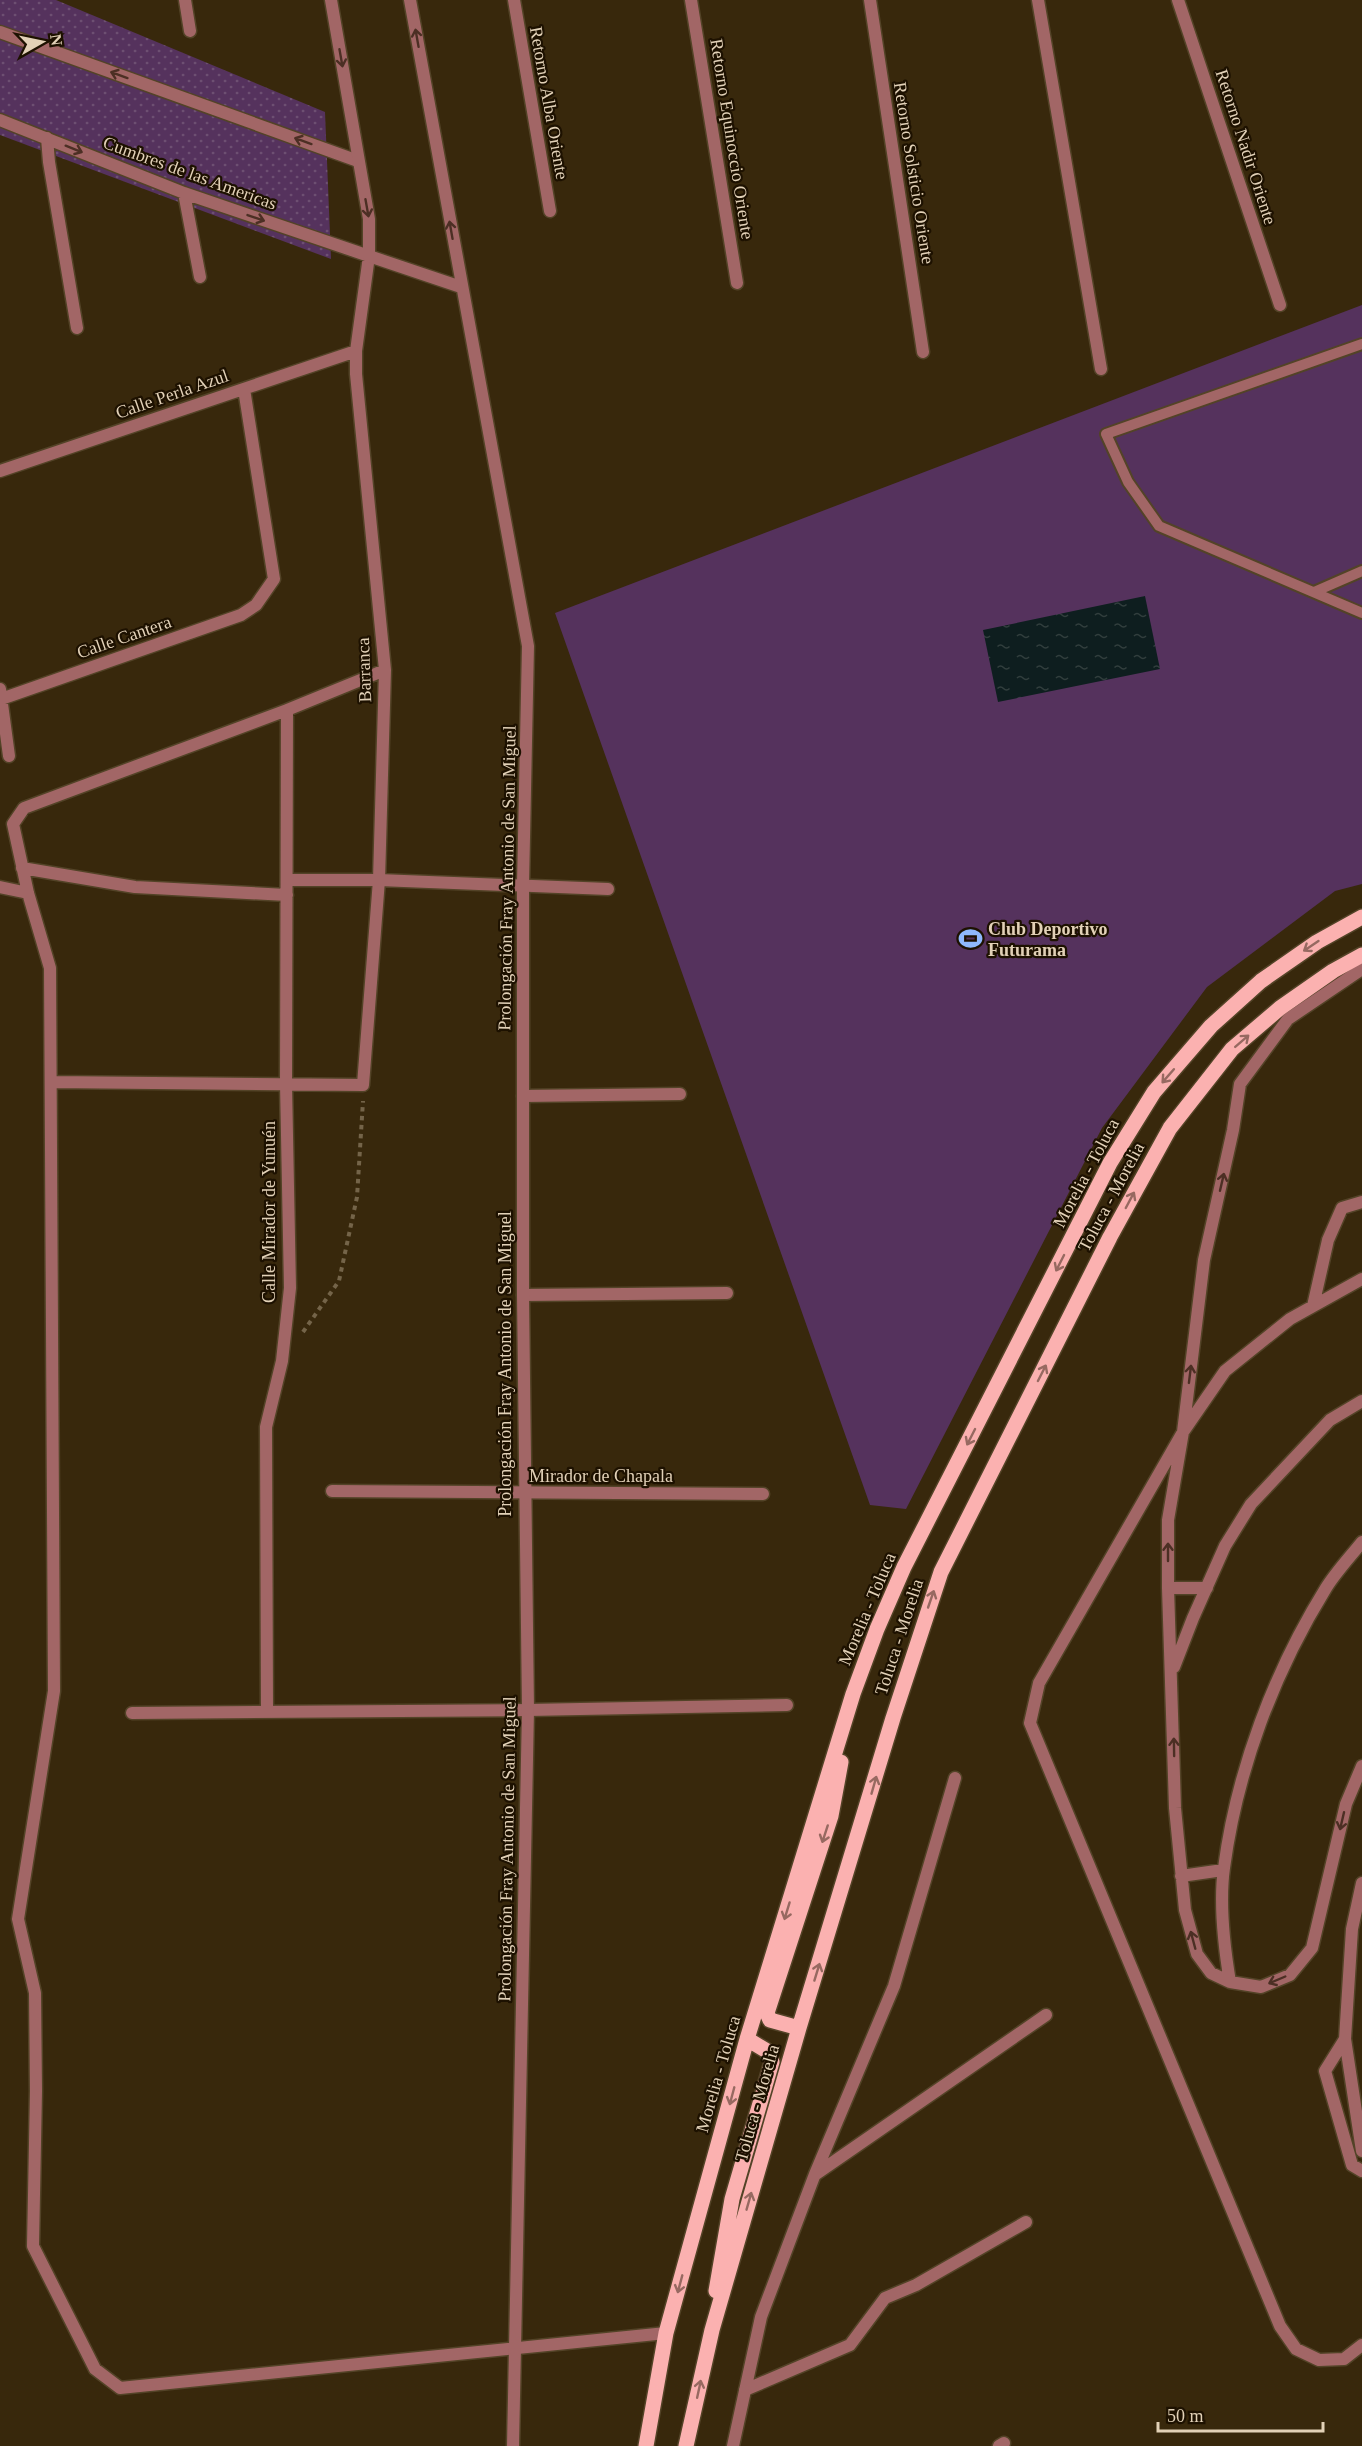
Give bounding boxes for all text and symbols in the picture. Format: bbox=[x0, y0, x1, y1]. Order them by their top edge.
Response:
north arrow bbox=[12, 12, 72, 72]
street label: Retorno Alba Oriente bbox=[526, 25, 572, 181]
one-way arrow bbox=[411, 28, 422, 48]
text: N bbox=[47, 33, 66, 47]
street label: Retorno Equinoccio Oriente bbox=[706, 37, 758, 241]
one-way arrow bbox=[335, 47, 346, 67]
street label: Retorno Nadir Oriente bbox=[1211, 67, 1281, 227]
one-way arrow bbox=[111, 69, 129, 80]
street label: Retorno Solsticio Oriente bbox=[890, 81, 938, 265]
street label: Cumbres de las Americas bbox=[100, 132, 280, 214]
one-way arrow bbox=[294, 135, 313, 146]
one-way arrow bbox=[64, 144, 83, 155]
one-way arrow bbox=[362, 198, 373, 217]
one-way arrow bbox=[246, 213, 265, 224]
one-way arrow bbox=[445, 220, 456, 240]
street label: Calle Perla Azul bbox=[113, 365, 231, 423]
street label: Calle Cantera bbox=[74, 612, 174, 662]
street label: Barranca bbox=[353, 637, 375, 703]
street label: Prolongación Fray Antonio de San Miguel bbox=[494, 725, 520, 1031]
place label: Club Deportivo Futurama bbox=[988, 919, 1108, 960]
sports icon: Club Deportivo Futurama bbox=[957, 926, 983, 952]
one-way arrow bbox=[1303, 940, 1320, 953]
one-way arrow bbox=[1234, 1034, 1249, 1048]
one-way arrow bbox=[1161, 1068, 1174, 1084]
street label: Morelia - Toluca bbox=[1049, 1115, 1123, 1231]
street label: Calle Mirador de Yunuén bbox=[259, 1121, 279, 1303]
street label: Toluca - Morelia bbox=[1074, 1139, 1148, 1255]
one-way arrow bbox=[1216, 1172, 1228, 1191]
one-way arrow bbox=[1125, 1191, 1136, 1209]
street label: Prolongación Fray Antonio de San Miguel bbox=[495, 1211, 515, 1517]
one-way arrow bbox=[1054, 1254, 1065, 1272]
one-way arrow bbox=[1185, 1364, 1196, 1384]
one-way arrow bbox=[1036, 1365, 1048, 1383]
one-way arrow bbox=[965, 1427, 977, 1445]
street label: Mirador de Chapala bbox=[529, 1466, 673, 1486]
one-way arrow bbox=[1162, 1543, 1174, 1563]
street label: Morelia - Toluca bbox=[834, 1550, 900, 1668]
street label: Toluca - Morelia bbox=[871, 1577, 927, 1697]
one-way arrow bbox=[927, 1590, 938, 1609]
street label: Prolongación Fray Antonio de San Miguel bbox=[494, 1696, 520, 2002]
one-way arrow bbox=[1168, 1737, 1179, 1757]
one-way arrow bbox=[868, 1776, 880, 1795]
one-way arrow bbox=[1336, 1811, 1348, 1830]
one-way arrow bbox=[819, 1824, 830, 1843]
one-way arrow bbox=[781, 1901, 792, 1920]
one-way arrow bbox=[1187, 1931, 1198, 1950]
one-way arrow bbox=[812, 1963, 823, 1982]
one-way arrow bbox=[1268, 1975, 1287, 1986]
street label: Morelia - Toluca bbox=[692, 2013, 744, 2135]
street label: Toluca - Morelia bbox=[731, 2042, 783, 2164]
one-way arrow bbox=[726, 2086, 737, 2105]
one-way arrow bbox=[744, 2192, 755, 2211]
one-way arrow bbox=[674, 2274, 685, 2293]
one-way arrow bbox=[693, 2380, 705, 2399]
scale bar bbox=[1158, 2395, 1323, 2433]
text: 50 m bbox=[1167, 2406, 1204, 2426]

